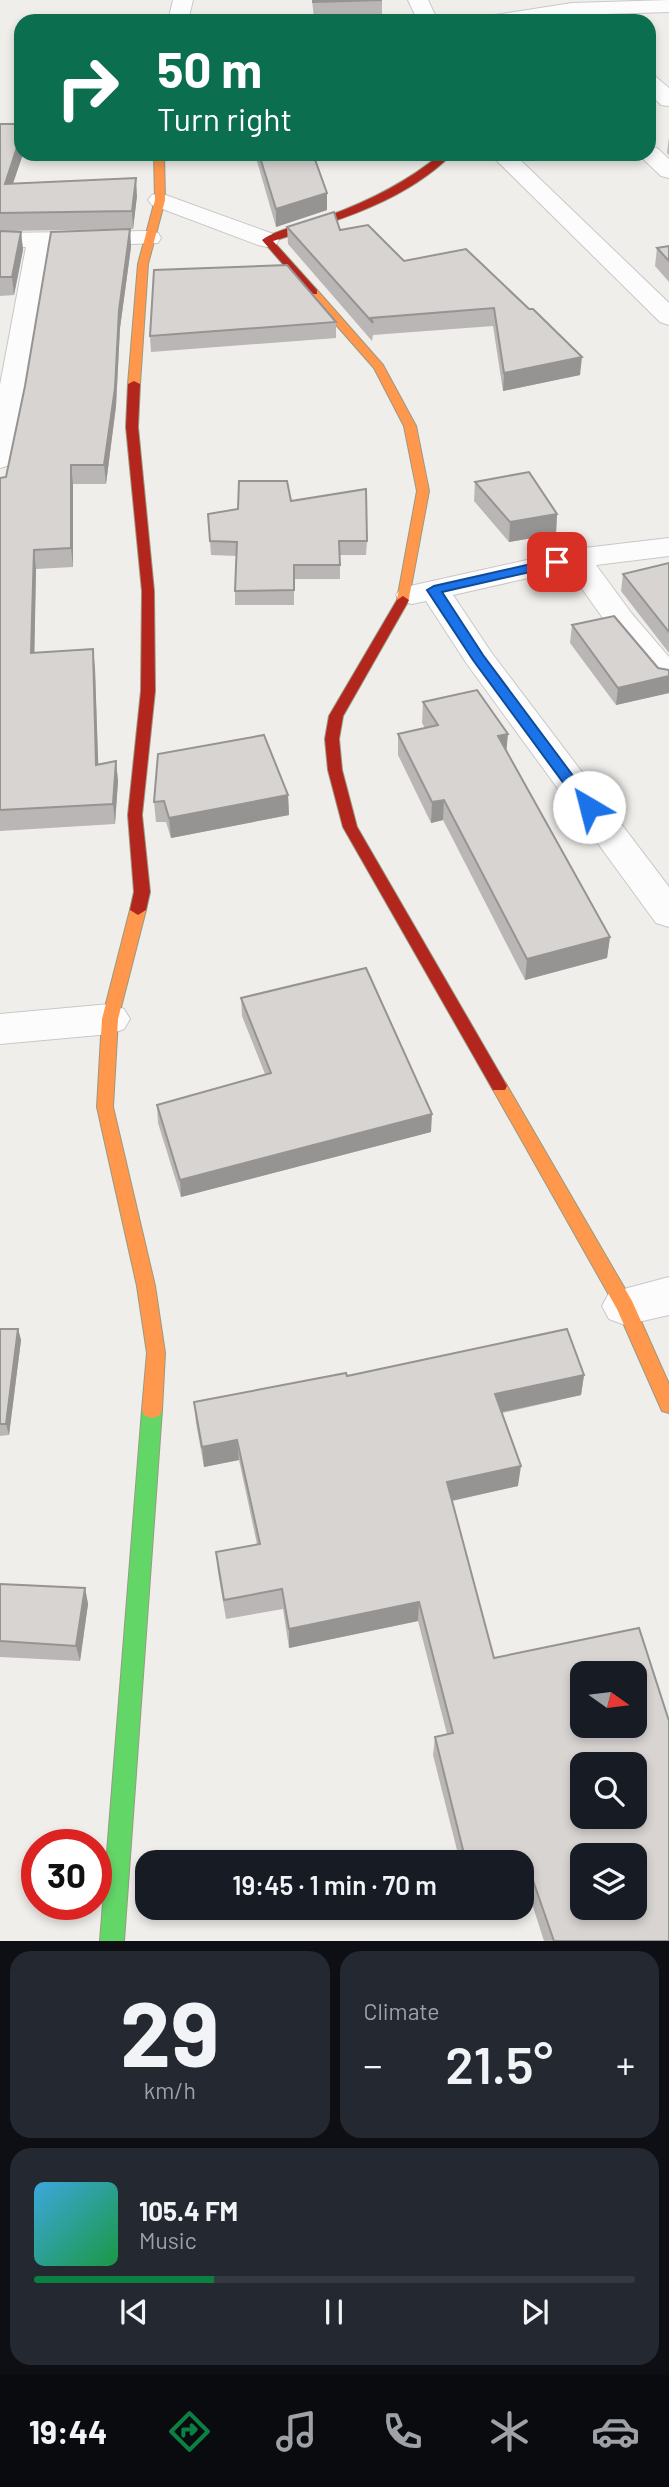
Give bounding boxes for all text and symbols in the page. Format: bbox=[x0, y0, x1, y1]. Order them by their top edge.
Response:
text: 50 m bbox=[157, 39, 262, 98]
icon: right bbox=[42, 42, 133, 133]
text: Turn right bbox=[157, 99, 292, 137]
pin bbox=[527, 532, 587, 592]
icon: arrive bbox=[538, 543, 576, 581]
position arrow bbox=[552, 770, 626, 844]
north arrow bbox=[570, 1661, 648, 1738]
map controls bbox=[570, 1661, 647, 1920]
button: search bbox=[570, 1752, 647, 1829]
speed limit sign: 30 bbox=[21, 1829, 112, 1920]
button: layers bbox=[570, 1843, 647, 1920]
text: 19:45 · 1 min · 70 m bbox=[232, 1869, 437, 1900]
text: 29 bbox=[120, 1976, 219, 2085]
text: Climate bbox=[364, 1997, 440, 2025]
text: 21.5° bbox=[445, 2032, 553, 2094]
text: − bbox=[364, 2041, 383, 2087]
text: + bbox=[616, 2041, 635, 2087]
text: km/h bbox=[144, 2076, 196, 2104]
text: 105.4 FM bbox=[139, 2195, 238, 2226]
text: Music bbox=[139, 2226, 197, 2254]
icon: previous bbox=[115, 2293, 153, 2331]
icon: pause bbox=[315, 2293, 353, 2331]
icon: next bbox=[516, 2293, 554, 2331]
icon: directions bbox=[165, 2407, 214, 2456]
icon: music bbox=[272, 2407, 321, 2456]
icon: phone bbox=[378, 2407, 427, 2456]
icon: climate bbox=[485, 2407, 534, 2456]
icon: car bbox=[591, 2407, 640, 2456]
text: 19:44 bbox=[29, 2412, 107, 2450]

